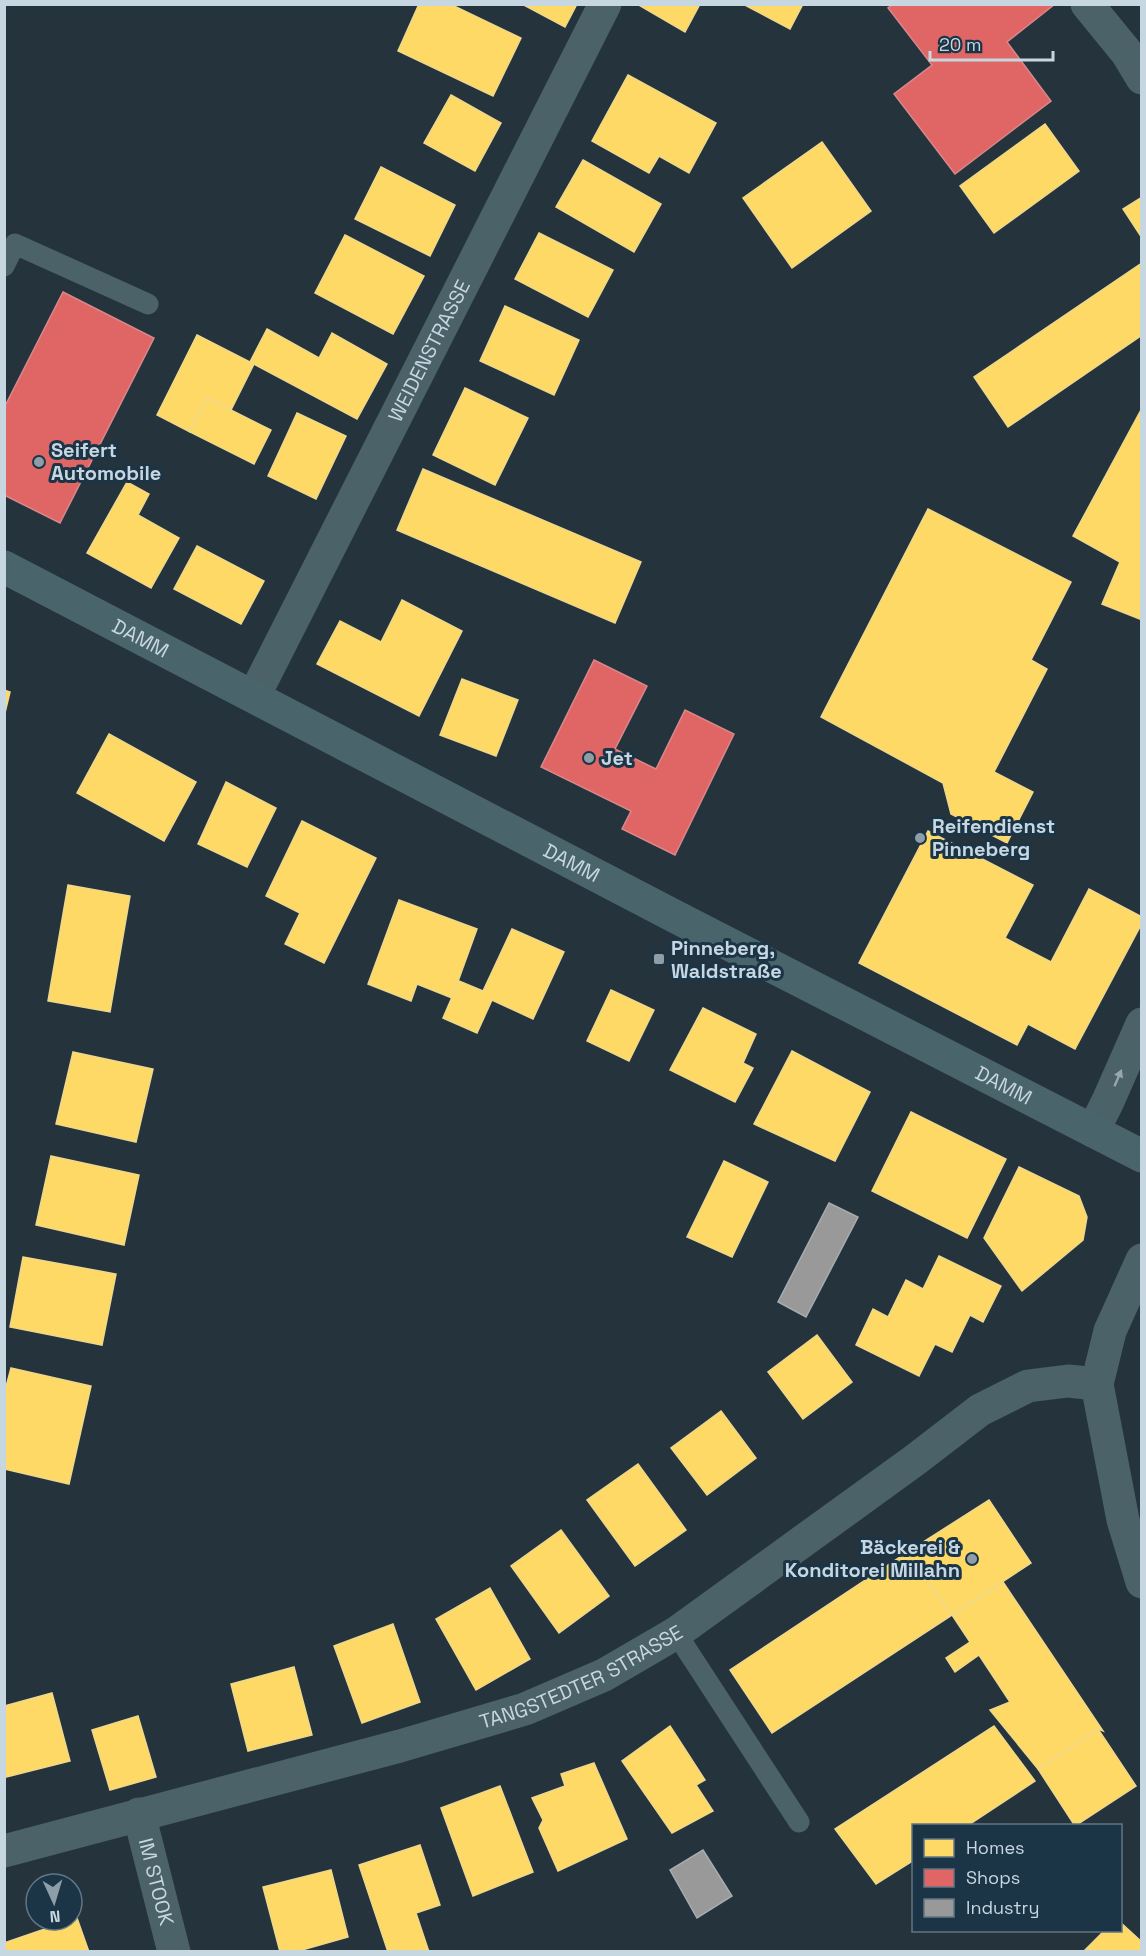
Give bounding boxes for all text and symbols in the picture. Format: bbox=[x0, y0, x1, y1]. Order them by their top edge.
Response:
scale bar bbox=[930, 24, 1053, 62]
text: 20 m bbox=[939, 33, 982, 56]
street label: WEIDENSTRASSE bbox=[382, 275, 476, 426]
place label: Seifert Automobile bbox=[51, 437, 161, 486]
marker: Seifert Automobile bbox=[32, 455, 46, 469]
street label: DAMM bbox=[108, 613, 173, 664]
place label: Jet bbox=[601, 745, 633, 771]
marker: Jet bbox=[582, 751, 596, 765]
place label: Reifendienst Pinneberg bbox=[932, 813, 1055, 862]
marker: Reifendienst Pinneberg bbox=[913, 831, 927, 845]
street label: DAMM bbox=[539, 837, 604, 888]
place label: Pinneberg, Waldstraße bbox=[671, 935, 782, 984]
marker: Pinneberg, Waldstraße bbox=[652, 952, 666, 966]
street label: DAMM bbox=[971, 1060, 1036, 1110]
one-way arrow bbox=[1114, 1069, 1123, 1087]
place label: Bäckerei & Konditorei Millahn bbox=[785, 1534, 960, 1583]
marker: Bäckerei & Konditorei Millahn bbox=[965, 1552, 979, 1566]
street label: TANGSTEDTER STRASSE bbox=[476, 1619, 687, 1735]
legend bbox=[912, 1824, 1122, 1932]
street label: IM STOOK bbox=[133, 1835, 180, 1928]
text: Homes bbox=[966, 1836, 1025, 1859]
text: Shops bbox=[966, 1866, 1020, 1889]
north arrow bbox=[24, 1872, 84, 1932]
text: Industry bbox=[966, 1896, 1039, 1919]
text: N bbox=[49, 1906, 61, 1927]

